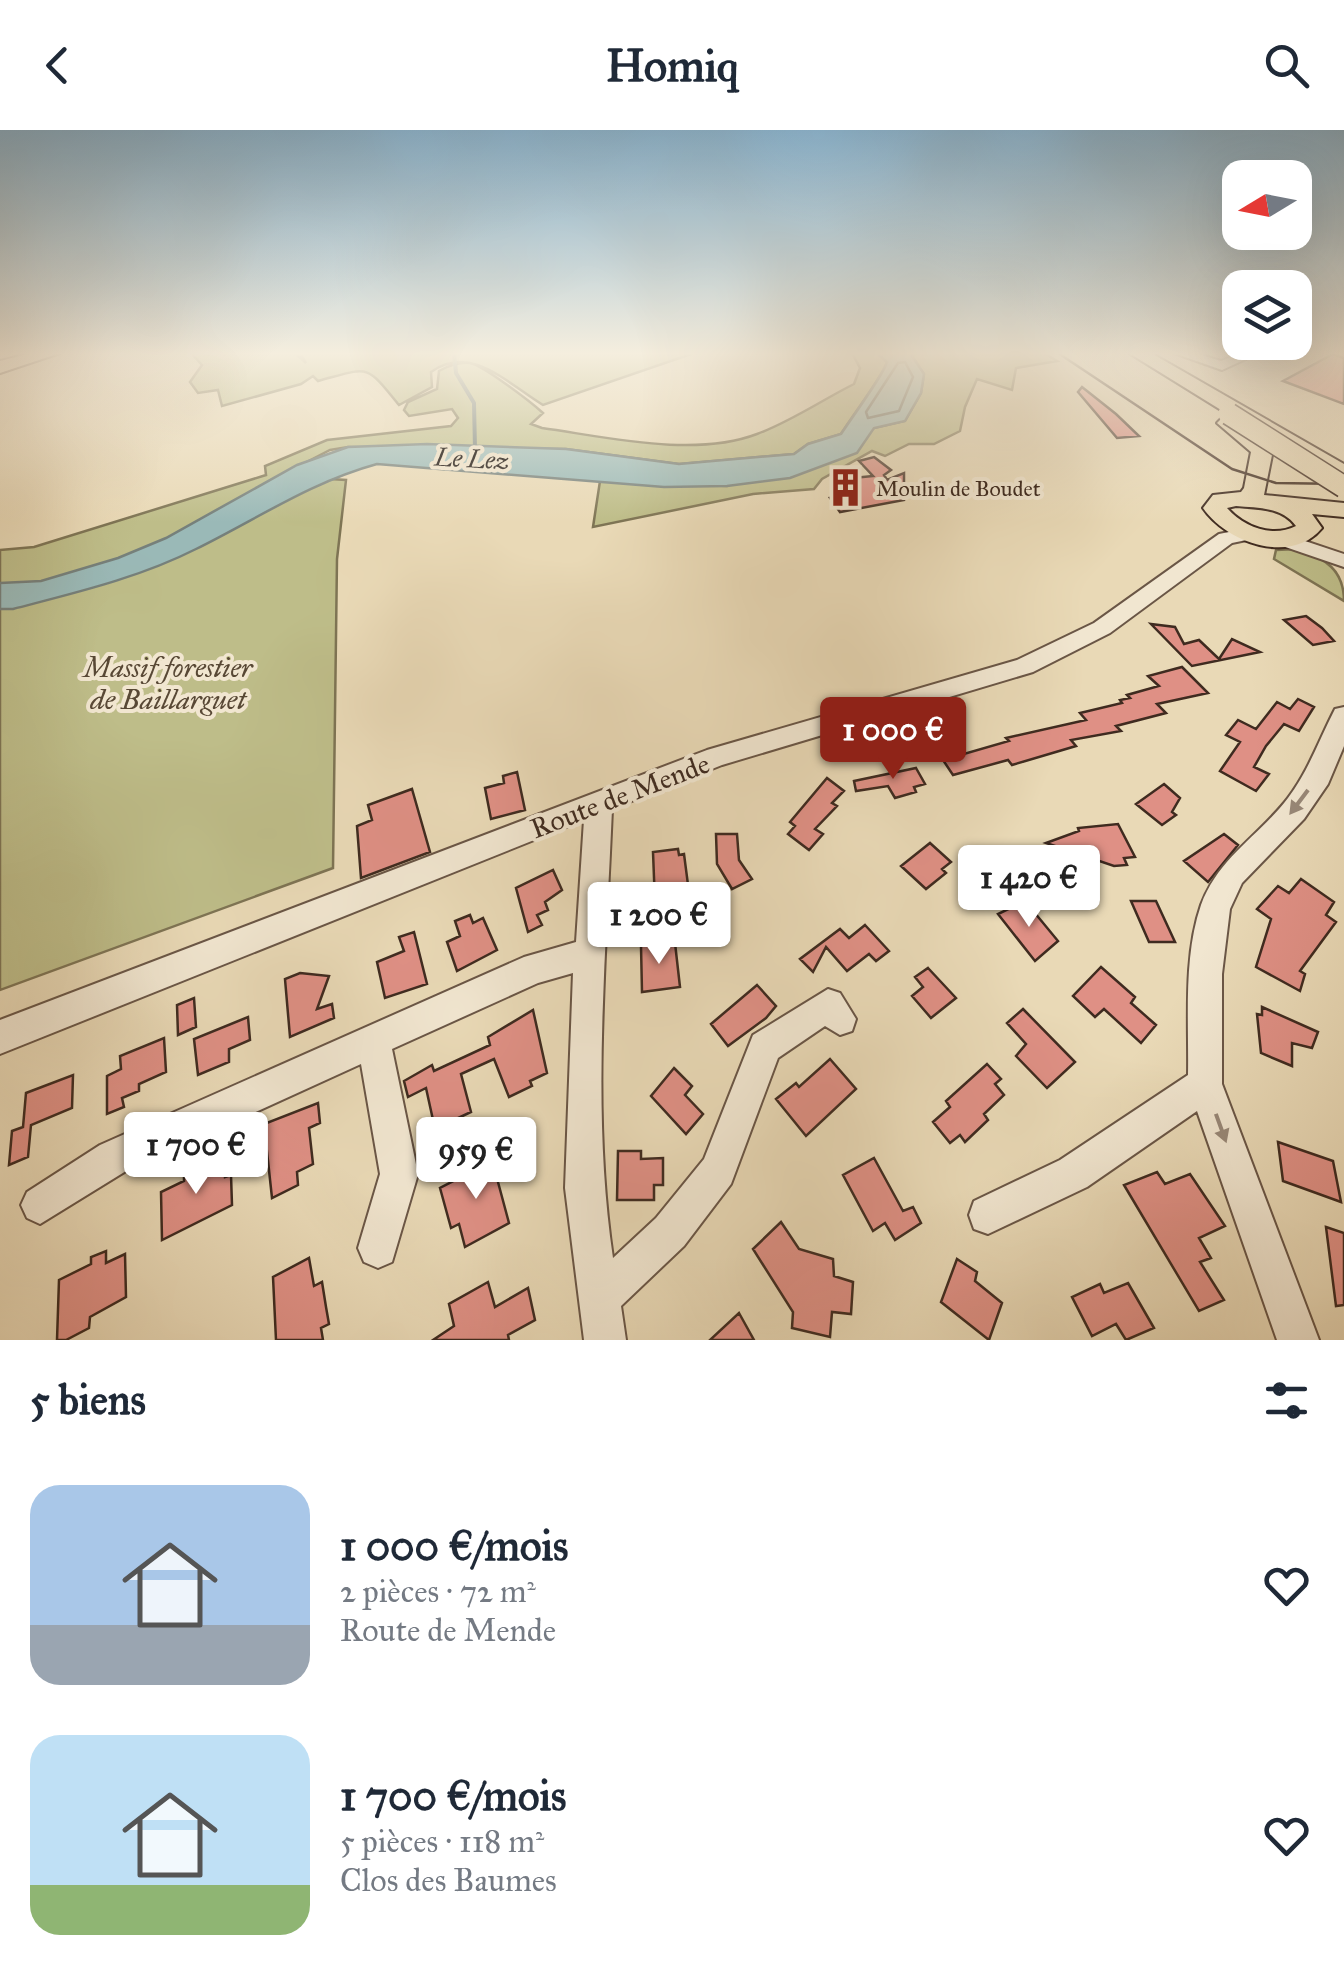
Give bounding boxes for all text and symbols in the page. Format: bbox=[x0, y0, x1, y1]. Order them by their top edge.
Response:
icon: back bbox=[30, 38, 85, 93]
text: Homiq bbox=[606, 38, 738, 93]
icon: search bbox=[1259, 38, 1314, 93]
north arrow bbox=[1222, 160, 1312, 250]
map controls bbox=[1222, 160, 1312, 360]
button: layers bbox=[1222, 270, 1312, 360]
water label: Le Lez bbox=[433, 442, 510, 476]
building icon: Moulin de Boudet bbox=[825, 467, 867, 509]
place label: Moulin de Boudet bbox=[876, 475, 1041, 502]
park label: Massif forestier de Baillarguet bbox=[80, 650, 254, 717]
pin: 1 000 € bbox=[801, 697, 985, 782]
text: 1 000 € bbox=[842, 710, 944, 749]
street label: Route de Mende bbox=[525, 746, 715, 846]
one-way arrow bbox=[1289, 789, 1310, 815]
pin: 1 420 € bbox=[937, 845, 1121, 930]
text: 1 420 € bbox=[980, 858, 1078, 897]
pin: 1 200 € bbox=[567, 882, 751, 967]
text: 1 200 € bbox=[610, 895, 708, 934]
pin: 1 700 € bbox=[104, 1112, 288, 1197]
one-way arrow bbox=[1214, 1114, 1229, 1144]
pin: 959 € bbox=[406, 1117, 546, 1202]
text: 1 700 € bbox=[146, 1125, 246, 1164]
text: 959 € bbox=[438, 1130, 514, 1169]
icon: filters bbox=[1259, 1373, 1314, 1428]
text: 5 biens bbox=[30, 1374, 146, 1426]
text: 1 000 €/mois bbox=[340, 1520, 568, 1572]
icon: home bbox=[110, 1525, 230, 1645]
icon: heart bbox=[1259, 1558, 1314, 1613]
text: 2 pièces · 72 m² bbox=[340, 1572, 536, 1611]
text: Route de Mende bbox=[340, 1611, 556, 1650]
text: 1 700 €/mois bbox=[340, 1770, 566, 1822]
icon: home bbox=[110, 1775, 230, 1895]
icon: heart bbox=[1259, 1808, 1314, 1863]
text: 5 pièces · 118 m² bbox=[340, 1822, 544, 1861]
text: Clos des Baumes bbox=[340, 1861, 557, 1900]

